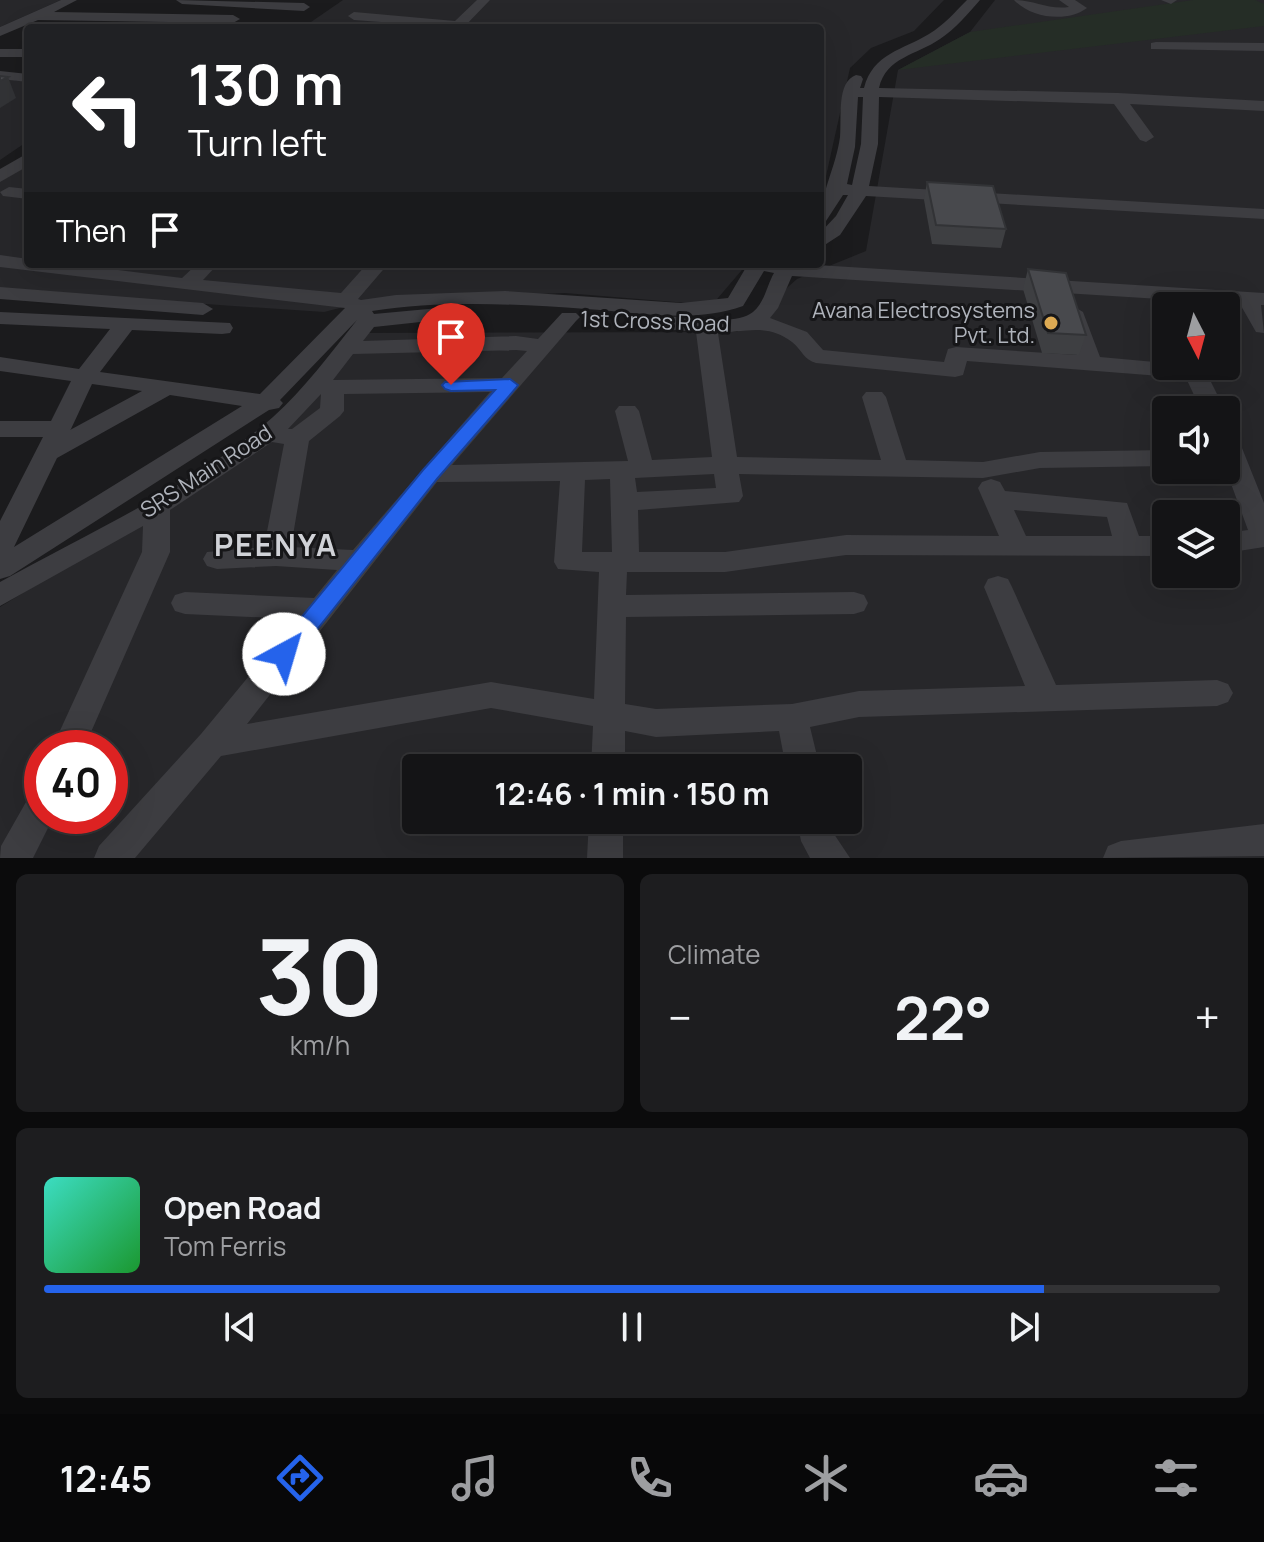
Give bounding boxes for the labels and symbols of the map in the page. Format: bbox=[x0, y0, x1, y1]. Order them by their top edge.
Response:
north arrow bbox=[1152, 292, 1240, 380]
place label: Avana Electrosystems Pvt. Ltd. bbox=[812, 295, 1035, 350]
pin bbox=[417, 303, 485, 385]
street label: 1st Cross Road bbox=[580, 303, 730, 339]
marker: Avana Electrosystems Pvt. Ltd. bbox=[1042, 314, 1060, 332]
street label: SRS Main Road bbox=[135, 417, 277, 525]
district label: PEENYA bbox=[214, 524, 338, 565]
position arrow bbox=[242, 612, 326, 696]
speed limit sign: 40 bbox=[24, 730, 128, 834]

